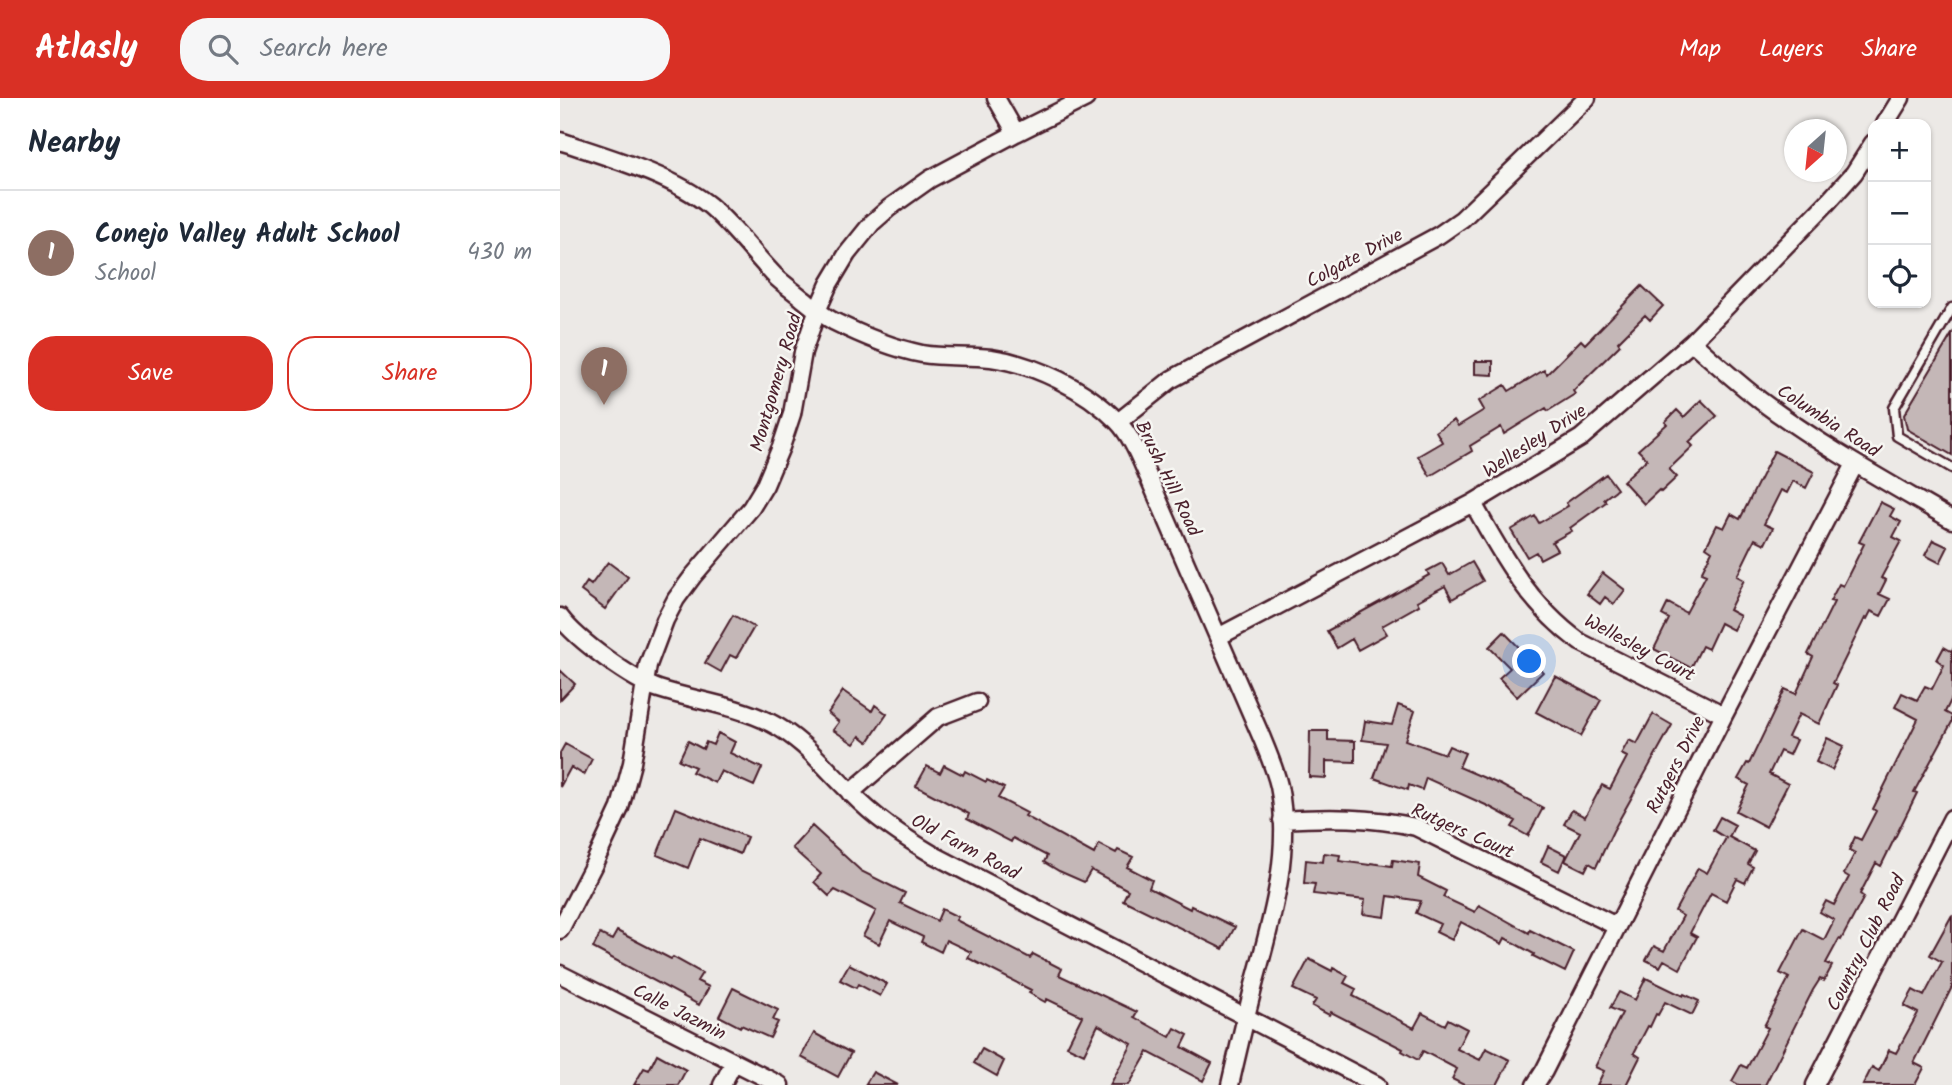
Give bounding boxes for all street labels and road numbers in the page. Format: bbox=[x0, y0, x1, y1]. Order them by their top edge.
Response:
street label: Colgate Drive bbox=[1301, 220, 1409, 297]
street label: Montgomery Road bbox=[743, 309, 811, 456]
street label: Columbia Road bbox=[1770, 377, 1886, 467]
street label: Wellesley Drive bbox=[1477, 397, 1593, 487]
street label: Brush Hill Road bbox=[1126, 416, 1208, 542]
street label: Wellesley Court bbox=[1578, 607, 1700, 691]
street label: Rutgers Drive bbox=[1639, 710, 1715, 819]
street label: Rutgers Court bbox=[1406, 796, 1519, 868]
street label: Old Farm Road bbox=[905, 806, 1025, 889]
street label: Country Club Road bbox=[1819, 869, 1914, 1017]
street label: Calle Jazmin bbox=[627, 976, 731, 1049]

